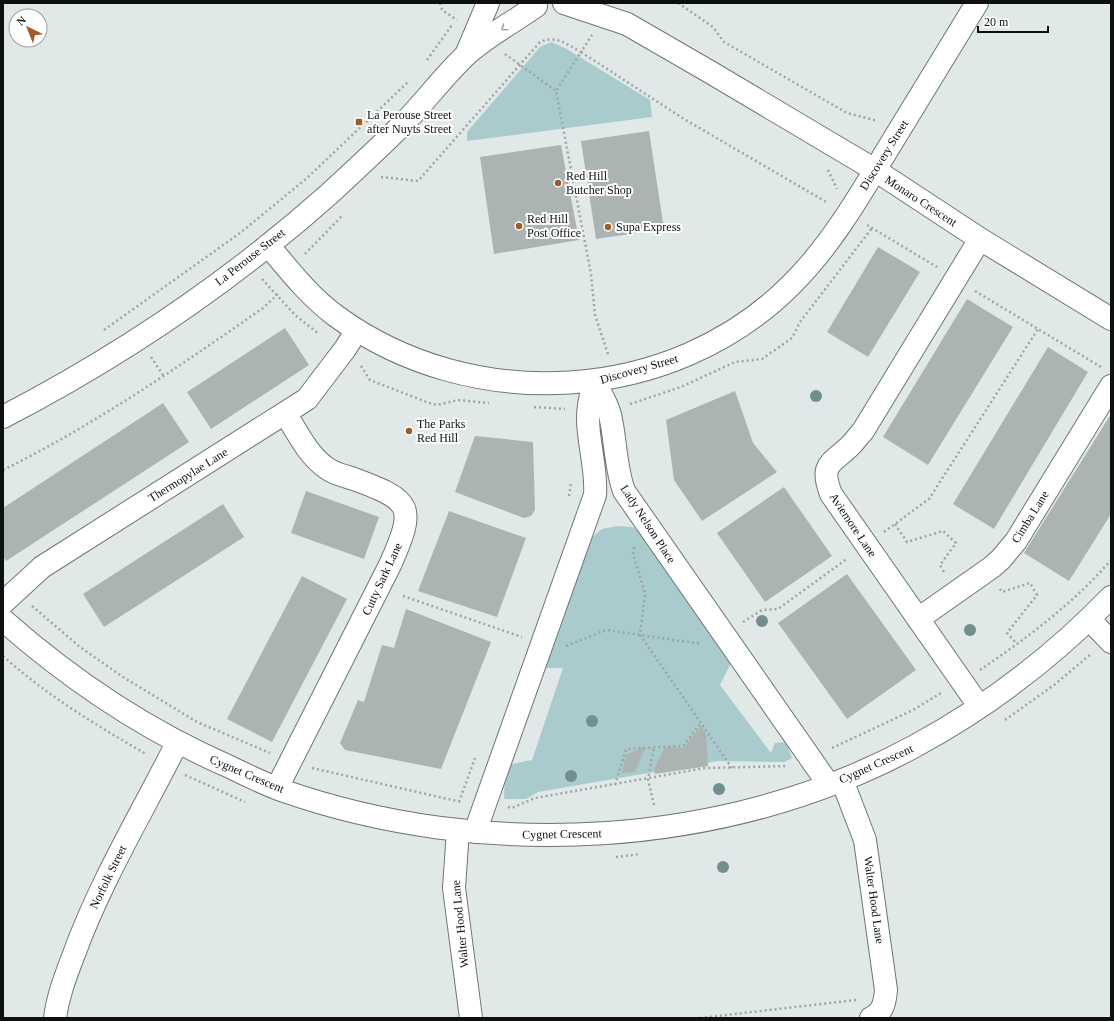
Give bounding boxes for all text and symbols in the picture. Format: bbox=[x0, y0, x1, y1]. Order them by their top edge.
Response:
north arrow bbox=[8, 8, 48, 48]
scale bar bbox=[978, 8, 1048, 34]
text: N bbox=[14, 14, 28, 28]
text: 20 m bbox=[984, 15, 1009, 29]
one-way arrow bbox=[502, 23, 509, 30]
place label: La Perouse Street after Nuyts Street bbox=[367, 108, 452, 136]
marker: La Perouse Street after Nuyts Street bbox=[354, 117, 364, 127]
street label: Discovery Street bbox=[857, 117, 912, 193]
place label: Red Hill Butcher Shop bbox=[566, 169, 632, 197]
street label: Monaro Crescent bbox=[882, 173, 960, 230]
marker: Red Hill Butcher Shop bbox=[553, 178, 563, 188]
place label: Red Hill Post Office bbox=[527, 212, 581, 240]
place label: Supa Express bbox=[616, 220, 681, 234]
marker: Red Hill Post Office bbox=[514, 221, 524, 231]
marker: Supa Express bbox=[603, 222, 613, 232]
street label: La Perouse Street bbox=[212, 225, 288, 289]
street label: Discovery Street bbox=[598, 351, 680, 387]
place label: The Parks Red Hill bbox=[417, 417, 466, 445]
marker: The Parks Red Hill bbox=[404, 426, 414, 436]
street label: Thermopylae Lane bbox=[146, 445, 230, 505]
street label: Lady Nelson Place bbox=[617, 482, 679, 566]
street label: Cimba Lane bbox=[1008, 488, 1052, 546]
street label: Aviemore Lane bbox=[826, 490, 880, 560]
street label: Cutty Sark Lane bbox=[359, 540, 405, 618]
street label: Cygnet Crescent bbox=[837, 741, 916, 787]
street label: Cygnet Crescent bbox=[208, 752, 287, 796]
street label: Cygnet Crescent bbox=[522, 826, 603, 842]
street label: Norfolk Street bbox=[87, 842, 130, 911]
street label: Walter Hood Lane bbox=[861, 855, 887, 945]
street label: Walter Hood Lane bbox=[448, 879, 472, 969]

